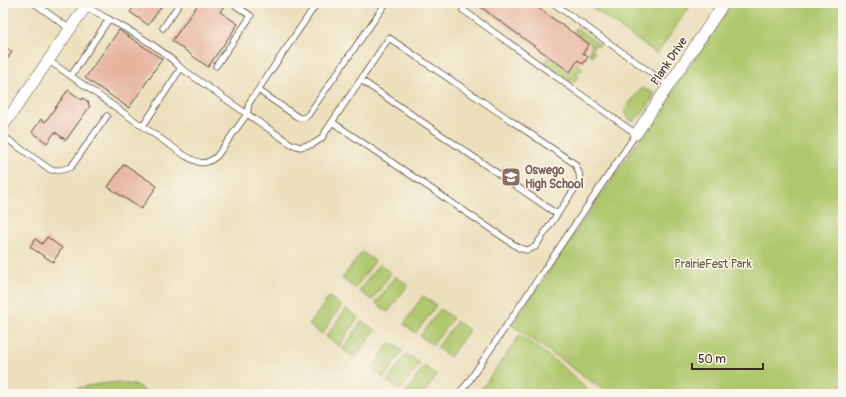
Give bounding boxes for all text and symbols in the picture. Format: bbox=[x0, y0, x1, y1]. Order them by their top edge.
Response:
street label: Plank Drive bbox=[648, 34, 691, 88]
place label: Oswego High School bbox=[525, 163, 584, 192]
school or university icon: Oswego High School bbox=[500, 166, 522, 188]
park label: PrairieFest Park bbox=[674, 257, 752, 272]
scale bar bbox=[692, 345, 763, 371]
text: 50 m bbox=[698, 352, 726, 367]

